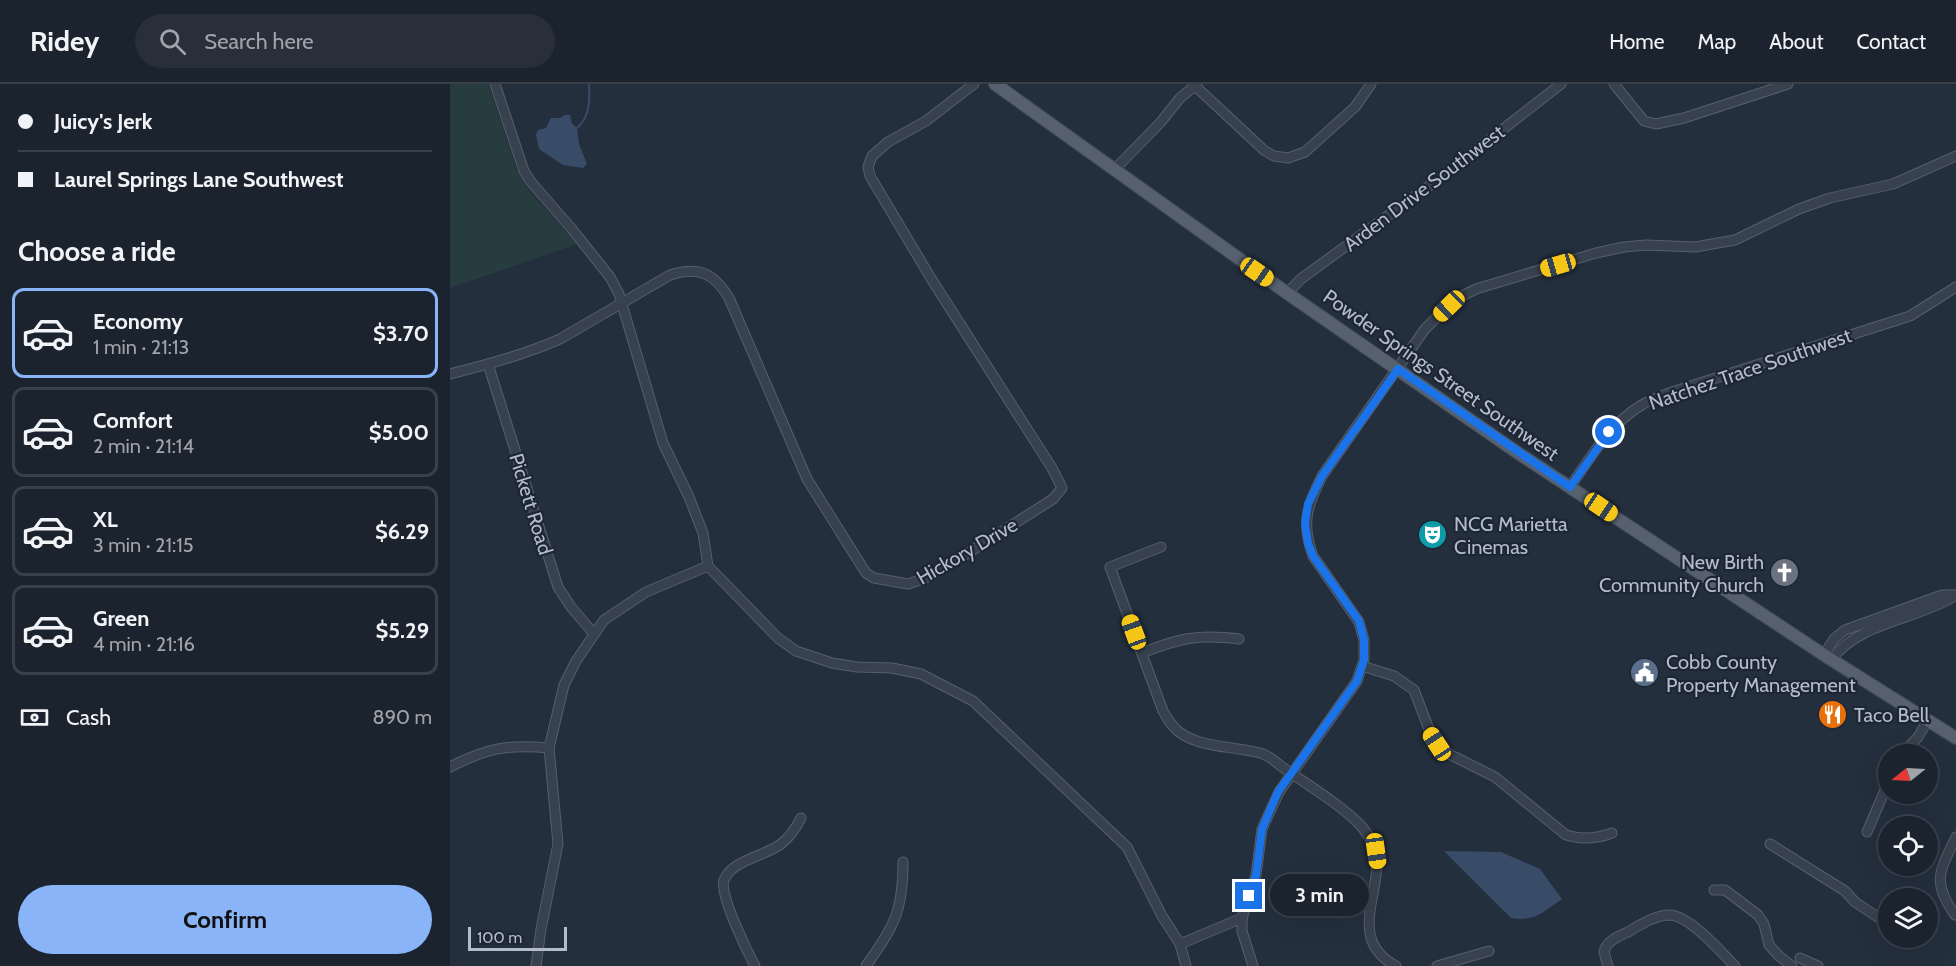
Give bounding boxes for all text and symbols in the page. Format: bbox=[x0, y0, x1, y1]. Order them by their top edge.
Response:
search box bbox=[135, 14, 555, 68]
text: Ridey bbox=[30, 24, 99, 58]
icon: search bbox=[156, 25, 189, 58]
text: Search here bbox=[204, 28, 314, 55]
text: Home bbox=[1609, 29, 1665, 54]
text: Map bbox=[1698, 29, 1736, 54]
text: About bbox=[1769, 29, 1823, 54]
text: Contact bbox=[1856, 29, 1926, 54]
text: Juicy's Jerk bbox=[54, 108, 152, 135]
street label: Arden Drive Southwest bbox=[1339, 120, 1509, 256]
text: Laurel Springs Lane Southwest bbox=[54, 166, 344, 193]
text: Choose a ride bbox=[18, 235, 176, 268]
car bbox=[1538, 251, 1578, 279]
car bbox=[1237, 254, 1277, 290]
street label: Powder Springs Street Southwest bbox=[1319, 284, 1564, 466]
car bbox=[1430, 287, 1468, 325]
icon: car bbox=[21, 306, 75, 360]
text: Economy bbox=[93, 308, 183, 335]
text: $3.70 bbox=[373, 320, 429, 347]
street label: Natchez Trace Southwest bbox=[1646, 323, 1855, 415]
text: 1 min · 21:13 bbox=[93, 335, 189, 359]
icon: car bbox=[21, 405, 75, 459]
text: Comfort bbox=[93, 407, 172, 434]
route start bbox=[1595, 418, 1622, 445]
text: $5.00 bbox=[369, 419, 429, 446]
text: 2 min · 21:14 bbox=[93, 434, 194, 458]
street label: Pickett Road bbox=[504, 450, 558, 558]
car bbox=[1581, 489, 1621, 525]
icon: car bbox=[21, 504, 75, 558]
text: XL bbox=[93, 506, 118, 533]
street label: Hickory Drive bbox=[912, 512, 1022, 590]
place label: NCG Marietta Cinemas bbox=[1454, 512, 1568, 559]
text: $6.29 bbox=[375, 518, 429, 545]
theatre icon: NCG Marietta Cinemas bbox=[1417, 519, 1449, 551]
text: 3 min · 21:15 bbox=[93, 533, 194, 557]
place label: New Birth Community Church bbox=[1599, 550, 1764, 597]
church icon: New Birth Community Church bbox=[1769, 557, 1801, 589]
icon: car bbox=[21, 603, 75, 657]
text: Green bbox=[93, 605, 149, 632]
car bbox=[1119, 612, 1149, 652]
text: $5.29 bbox=[376, 617, 429, 644]
text: 4 min · 21:16 bbox=[93, 632, 195, 656]
place label: Cobb County Property Management bbox=[1666, 650, 1856, 697]
public building icon: Cobb County Property Management bbox=[1629, 657, 1661, 689]
restaurant icon: Taco Bell bbox=[1817, 699, 1849, 731]
icon: cash bbox=[18, 701, 51, 734]
place label: Taco Bell bbox=[1854, 703, 1929, 727]
text: Cash bbox=[66, 704, 111, 731]
text: 890 m bbox=[373, 705, 432, 729]
car bbox=[1420, 724, 1454, 764]
north arrow bbox=[1878, 744, 1938, 804]
map controls bbox=[1878, 744, 1938, 948]
button: locate bbox=[1878, 816, 1938, 876]
car bbox=[1365, 832, 1387, 870]
callout: 3 min bbox=[1270, 875, 1369, 917]
route end bbox=[1235, 882, 1262, 909]
text: 3 min bbox=[1295, 883, 1344, 907]
button: Confirm bbox=[18, 885, 432, 954]
button: layers bbox=[1878, 888, 1938, 948]
scale bar bbox=[468, 924, 567, 952]
text: 100 m bbox=[477, 928, 522, 947]

